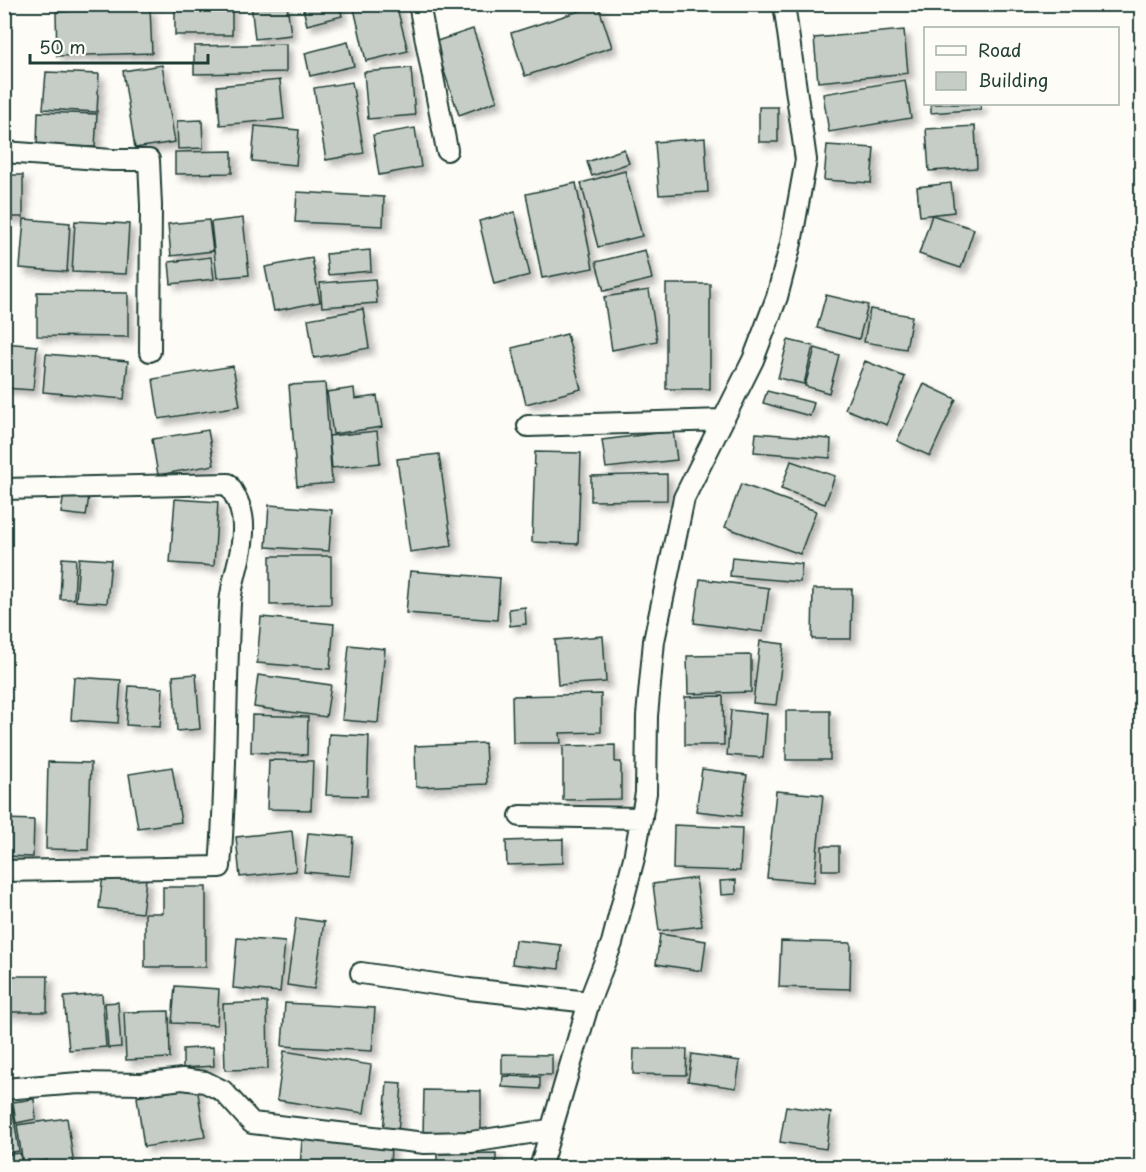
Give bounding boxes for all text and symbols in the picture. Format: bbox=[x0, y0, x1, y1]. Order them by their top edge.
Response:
scale bar bbox=[30, 27, 208, 65]
legend bbox=[924, 27, 1119, 105]
text: 50 m bbox=[39, 33, 86, 60]
text: Road bbox=[978, 36, 1022, 63]
text: Building bbox=[978, 66, 1048, 93]

